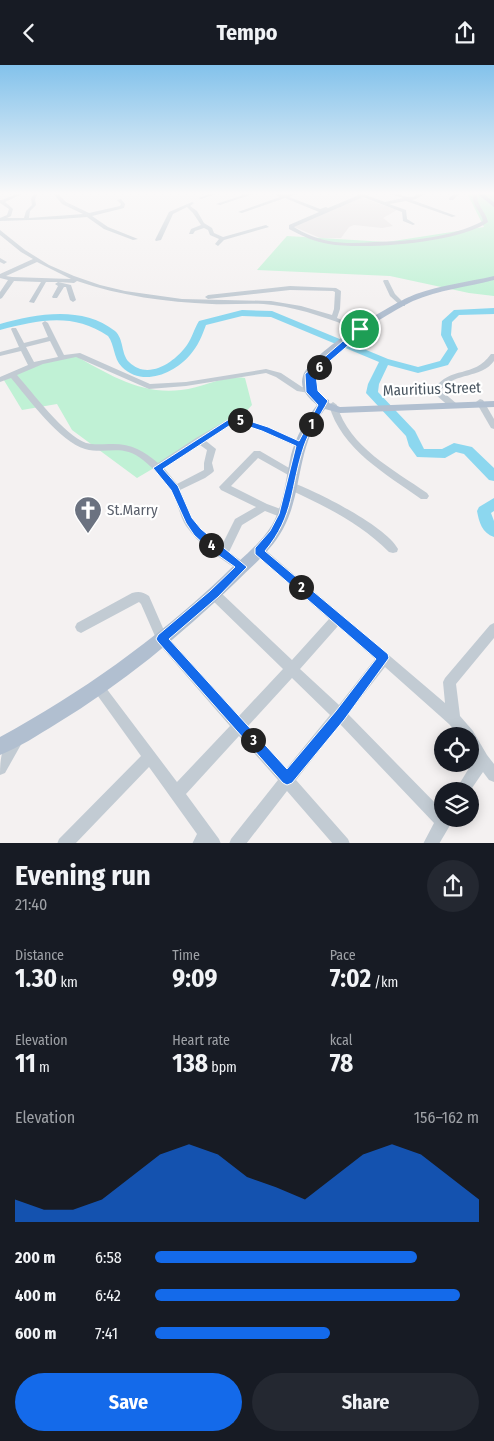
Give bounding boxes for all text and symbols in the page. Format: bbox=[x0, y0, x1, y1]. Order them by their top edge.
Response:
icon: back bbox=[15, 19, 43, 47]
text: Tempo bbox=[216, 19, 278, 46]
icon: share bbox=[451, 19, 479, 47]
pin bbox=[339, 308, 381, 350]
icon: arrive bbox=[346, 315, 374, 343]
pin: 6 bbox=[306, 355, 332, 379]
text: 6 bbox=[316, 359, 323, 376]
street label: Mauritius Street bbox=[383, 378, 481, 400]
pin: 5 bbox=[228, 407, 252, 433]
pin: 1 bbox=[298, 411, 324, 437]
text: 5 bbox=[237, 412, 244, 429]
text: 1 bbox=[309, 416, 314, 433]
church icon: St.Marry bbox=[73, 495, 103, 534]
place label: St.Marry bbox=[107, 501, 158, 519]
pin: 4 bbox=[198, 533, 224, 557]
text: 4 bbox=[208, 537, 215, 554]
pin: 2 bbox=[288, 575, 314, 599]
text: 2 bbox=[298, 579, 305, 596]
pin: 3 bbox=[240, 727, 266, 753]
map controls bbox=[434, 727, 479, 827]
button: locate bbox=[434, 727, 479, 772]
text: 3 bbox=[250, 732, 257, 749]
button: layers bbox=[434, 782, 479, 827]
text: Evening run bbox=[15, 859, 151, 892]
button: share bbox=[427, 860, 479, 912]
text: 21:40 bbox=[15, 895, 47, 914]
text: Distance bbox=[15, 947, 64, 964]
text: Time bbox=[172, 947, 200, 964]
text: Pace bbox=[330, 947, 356, 964]
text: 1.30 bbox=[15, 964, 57, 994]
text: 9:09 bbox=[172, 964, 217, 994]
text: 7:02 bbox=[330, 964, 371, 994]
text: km bbox=[57, 974, 78, 991]
text: /km bbox=[371, 974, 398, 991]
text: Elevation bbox=[15, 1032, 68, 1049]
text: Heart rate bbox=[172, 1032, 230, 1049]
text: kcal bbox=[330, 1032, 352, 1049]
text: 11 bbox=[15, 1049, 36, 1079]
text: 138 bbox=[172, 1049, 208, 1079]
text: 78 bbox=[330, 1049, 353, 1079]
text: m bbox=[36, 1059, 50, 1076]
text: bpm bbox=[208, 1059, 237, 1076]
text: Elevation bbox=[15, 1108, 75, 1127]
text: 156–162 m bbox=[414, 1108, 479, 1127]
text: 200 m bbox=[15, 1248, 55, 1267]
text: 6:58 bbox=[95, 1248, 122, 1267]
text: 400 m bbox=[15, 1286, 56, 1305]
text: 6:42 bbox=[95, 1286, 121, 1305]
text: 600 m bbox=[15, 1324, 56, 1343]
text: 7:41 bbox=[95, 1324, 118, 1343]
button: Save bbox=[15, 1373, 242, 1431]
button: Share bbox=[252, 1373, 479, 1431]

